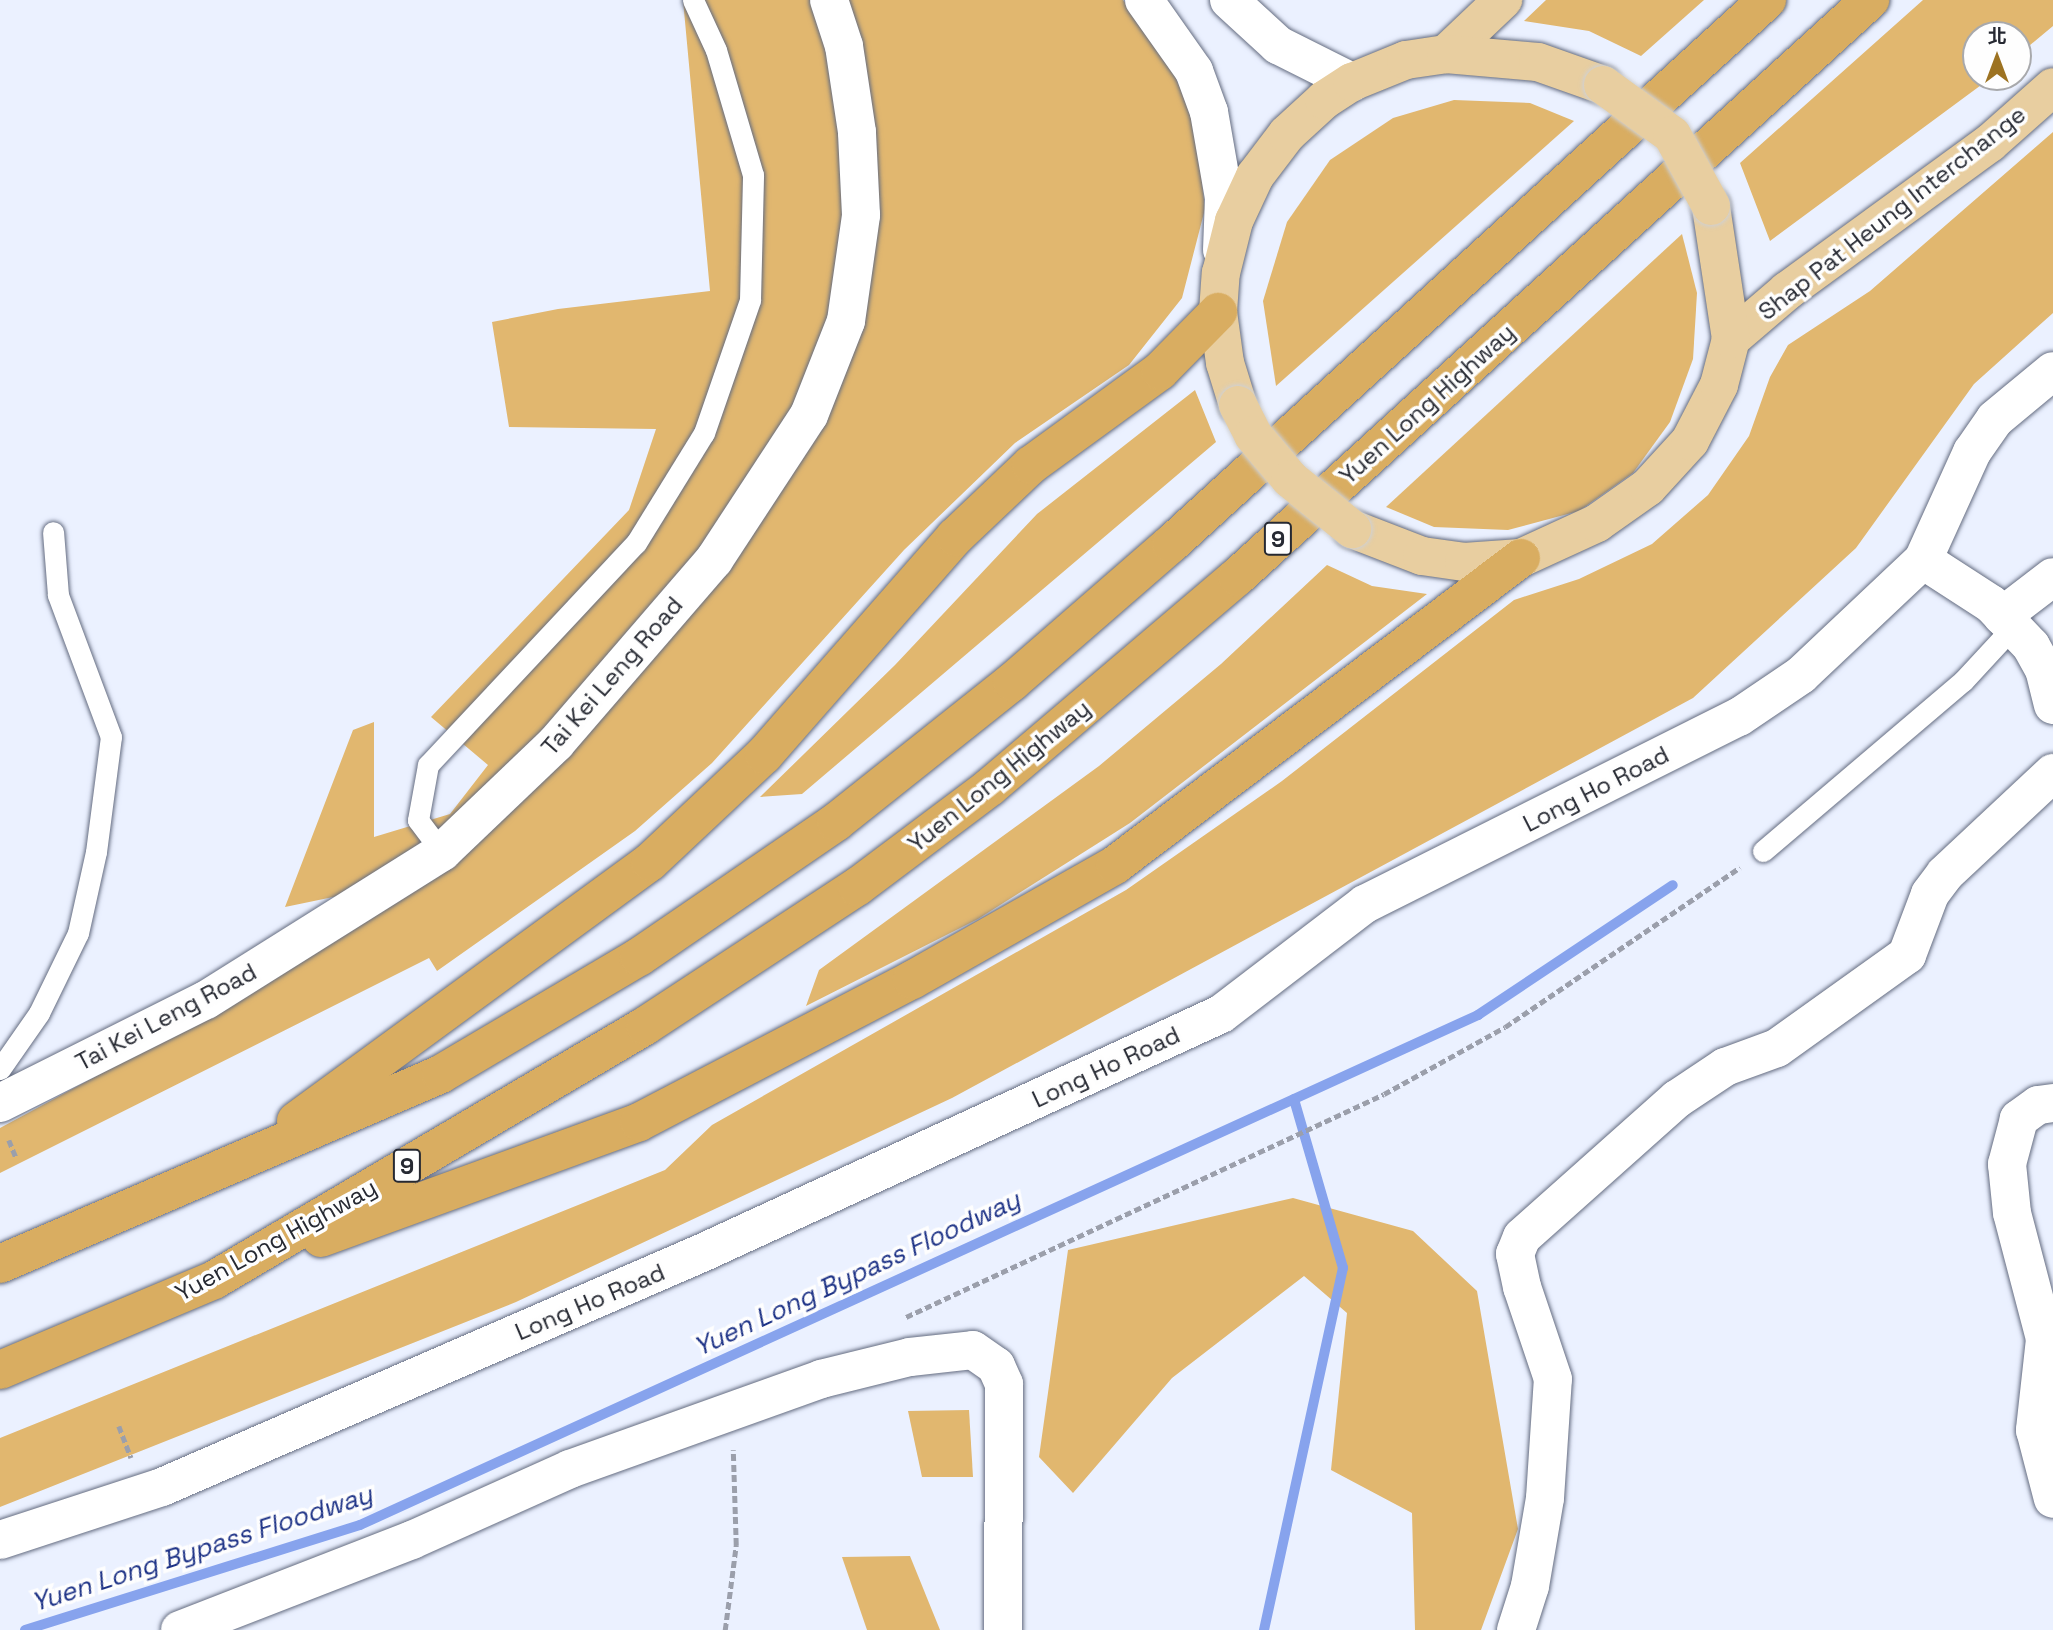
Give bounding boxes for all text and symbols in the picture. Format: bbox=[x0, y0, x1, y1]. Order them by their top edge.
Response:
north arrow bbox=[1962, 21, 2032, 91]
text: 北 bbox=[1987, 24, 2007, 49]
street label: Shap Pat Heung Interchange bbox=[1753, 100, 2031, 326]
street label: Yuen Long Highway bbox=[1334, 318, 1520, 490]
road number: 9 bbox=[1262, 520, 1294, 558]
street label: Tai Kei Leng Road bbox=[535, 591, 689, 761]
street label: Yuen Long Highway bbox=[902, 694, 1096, 858]
street label: Long Ho Road bbox=[1518, 740, 1674, 838]
street label: Tai Kei Leng Road bbox=[71, 957, 261, 1077]
street label: Long Ho Road bbox=[1028, 1020, 1184, 1114]
road number: 9 bbox=[391, 1147, 423, 1186]
street label: Yuen Long Highway bbox=[170, 1173, 382, 1307]
water label: Yuen Long Bypass Floodway bbox=[689, 1185, 1025, 1363]
street label: Long Ho Road bbox=[511, 1258, 669, 1346]
water label: Yuen Long Bypass Floodway bbox=[28, 1479, 376, 1619]

